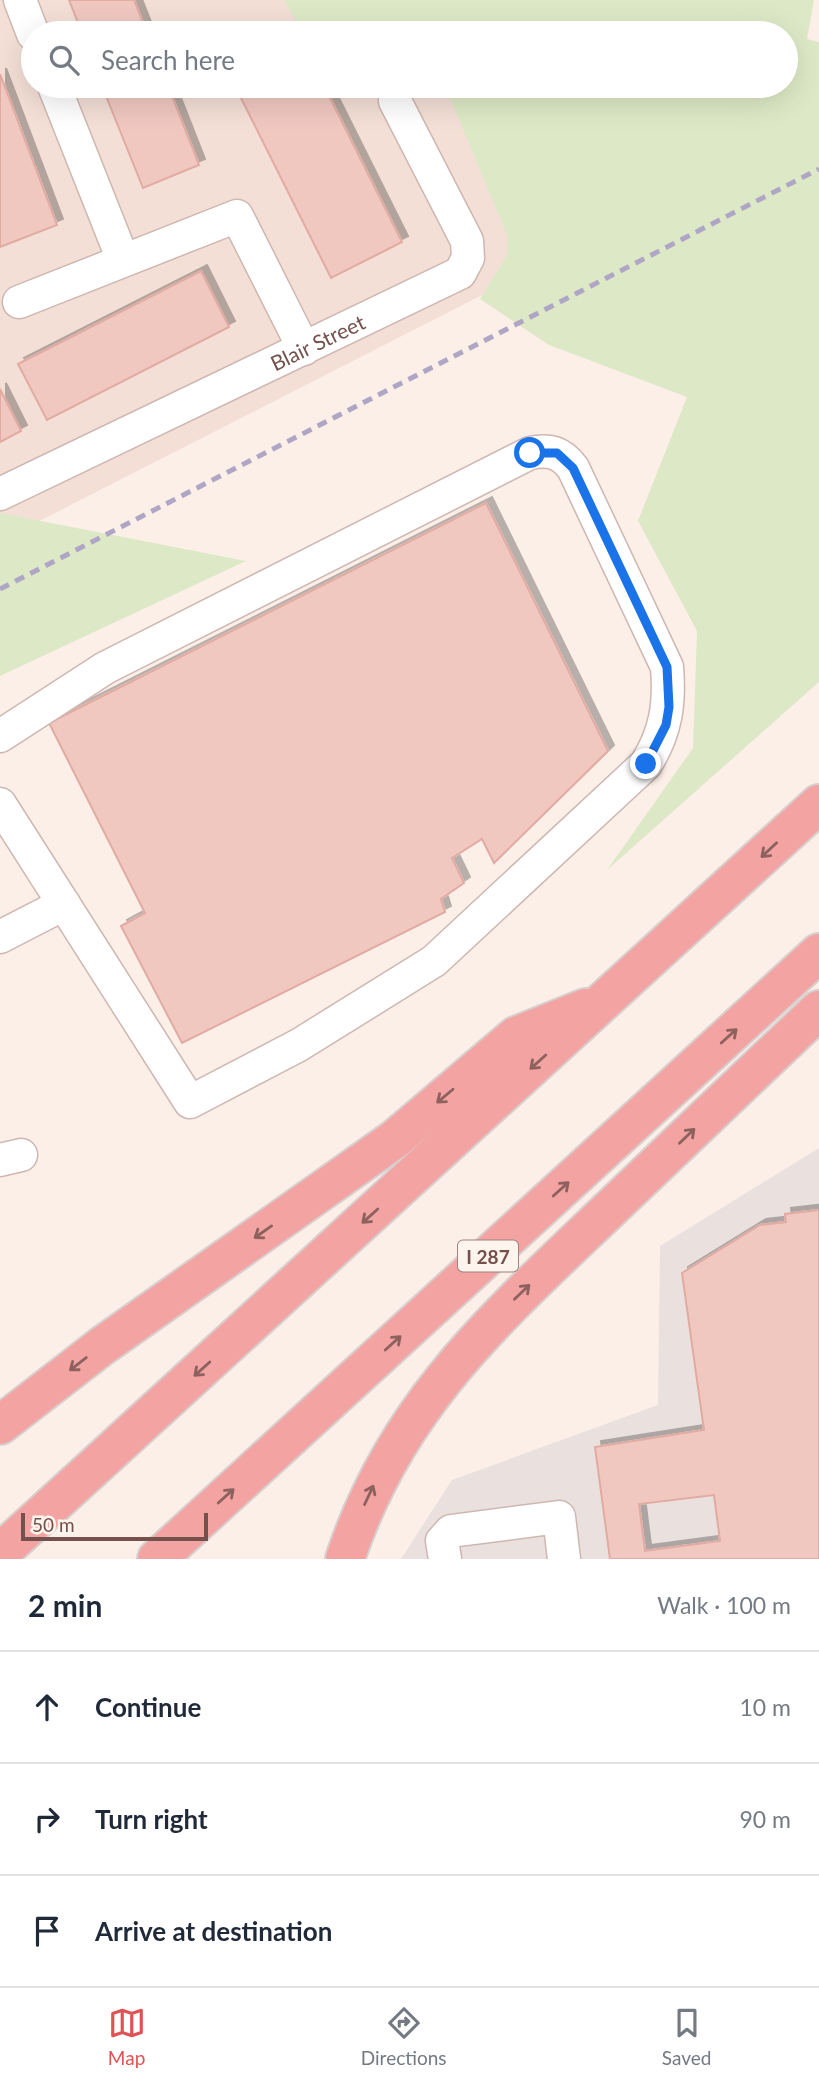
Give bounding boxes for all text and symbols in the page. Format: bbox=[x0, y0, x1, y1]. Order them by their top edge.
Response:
search box bbox=[21, 21, 798, 98]
icon: search bbox=[45, 41, 83, 79]
text: Search here bbox=[101, 44, 235, 76]
street label: Blair Street bbox=[266, 308, 369, 375]
route start bbox=[514, 437, 545, 468]
route end bbox=[630, 748, 661, 779]
one-way arrow bbox=[760, 842, 778, 858]
one-way arrow bbox=[720, 1027, 737, 1044]
one-way arrow bbox=[530, 1054, 548, 1070]
one-way arrow bbox=[436, 1088, 454, 1104]
one-way arrow bbox=[678, 1127, 695, 1144]
one-way arrow bbox=[552, 1181, 570, 1197]
one-way arrow bbox=[362, 1207, 379, 1224]
one-way arrow bbox=[254, 1225, 273, 1239]
road number: I 287 bbox=[458, 1240, 518, 1272]
one-way arrow bbox=[514, 1284, 531, 1301]
one-way arrow bbox=[384, 1334, 401, 1351]
one-way arrow bbox=[69, 1357, 87, 1372]
one-way arrow bbox=[193, 1361, 211, 1377]
one-way arrow bbox=[363, 1485, 376, 1506]
one-way arrow bbox=[217, 1488, 234, 1505]
scale bar bbox=[21, 1510, 208, 1542]
text: 50 m bbox=[32, 1513, 75, 1536]
text: 2 min bbox=[28, 1587, 102, 1623]
text: Walk · 100 m bbox=[657, 1591, 791, 1619]
icon: ahead bbox=[28, 1688, 66, 1726]
text: Continue bbox=[95, 1691, 201, 1723]
text: 10 m bbox=[740, 1693, 791, 1721]
icon: right bbox=[28, 1800, 66, 1838]
text: Turn right bbox=[95, 1803, 208, 1835]
text: 90 m bbox=[740, 1805, 791, 1833]
icon: arrive bbox=[28, 1912, 66, 1950]
text: Arrive at destination bbox=[95, 1915, 332, 1947]
tab: Map bbox=[108, 2004, 146, 2069]
tab: Directions bbox=[361, 2004, 447, 2069]
tab: Saved bbox=[662, 2004, 711, 2069]

